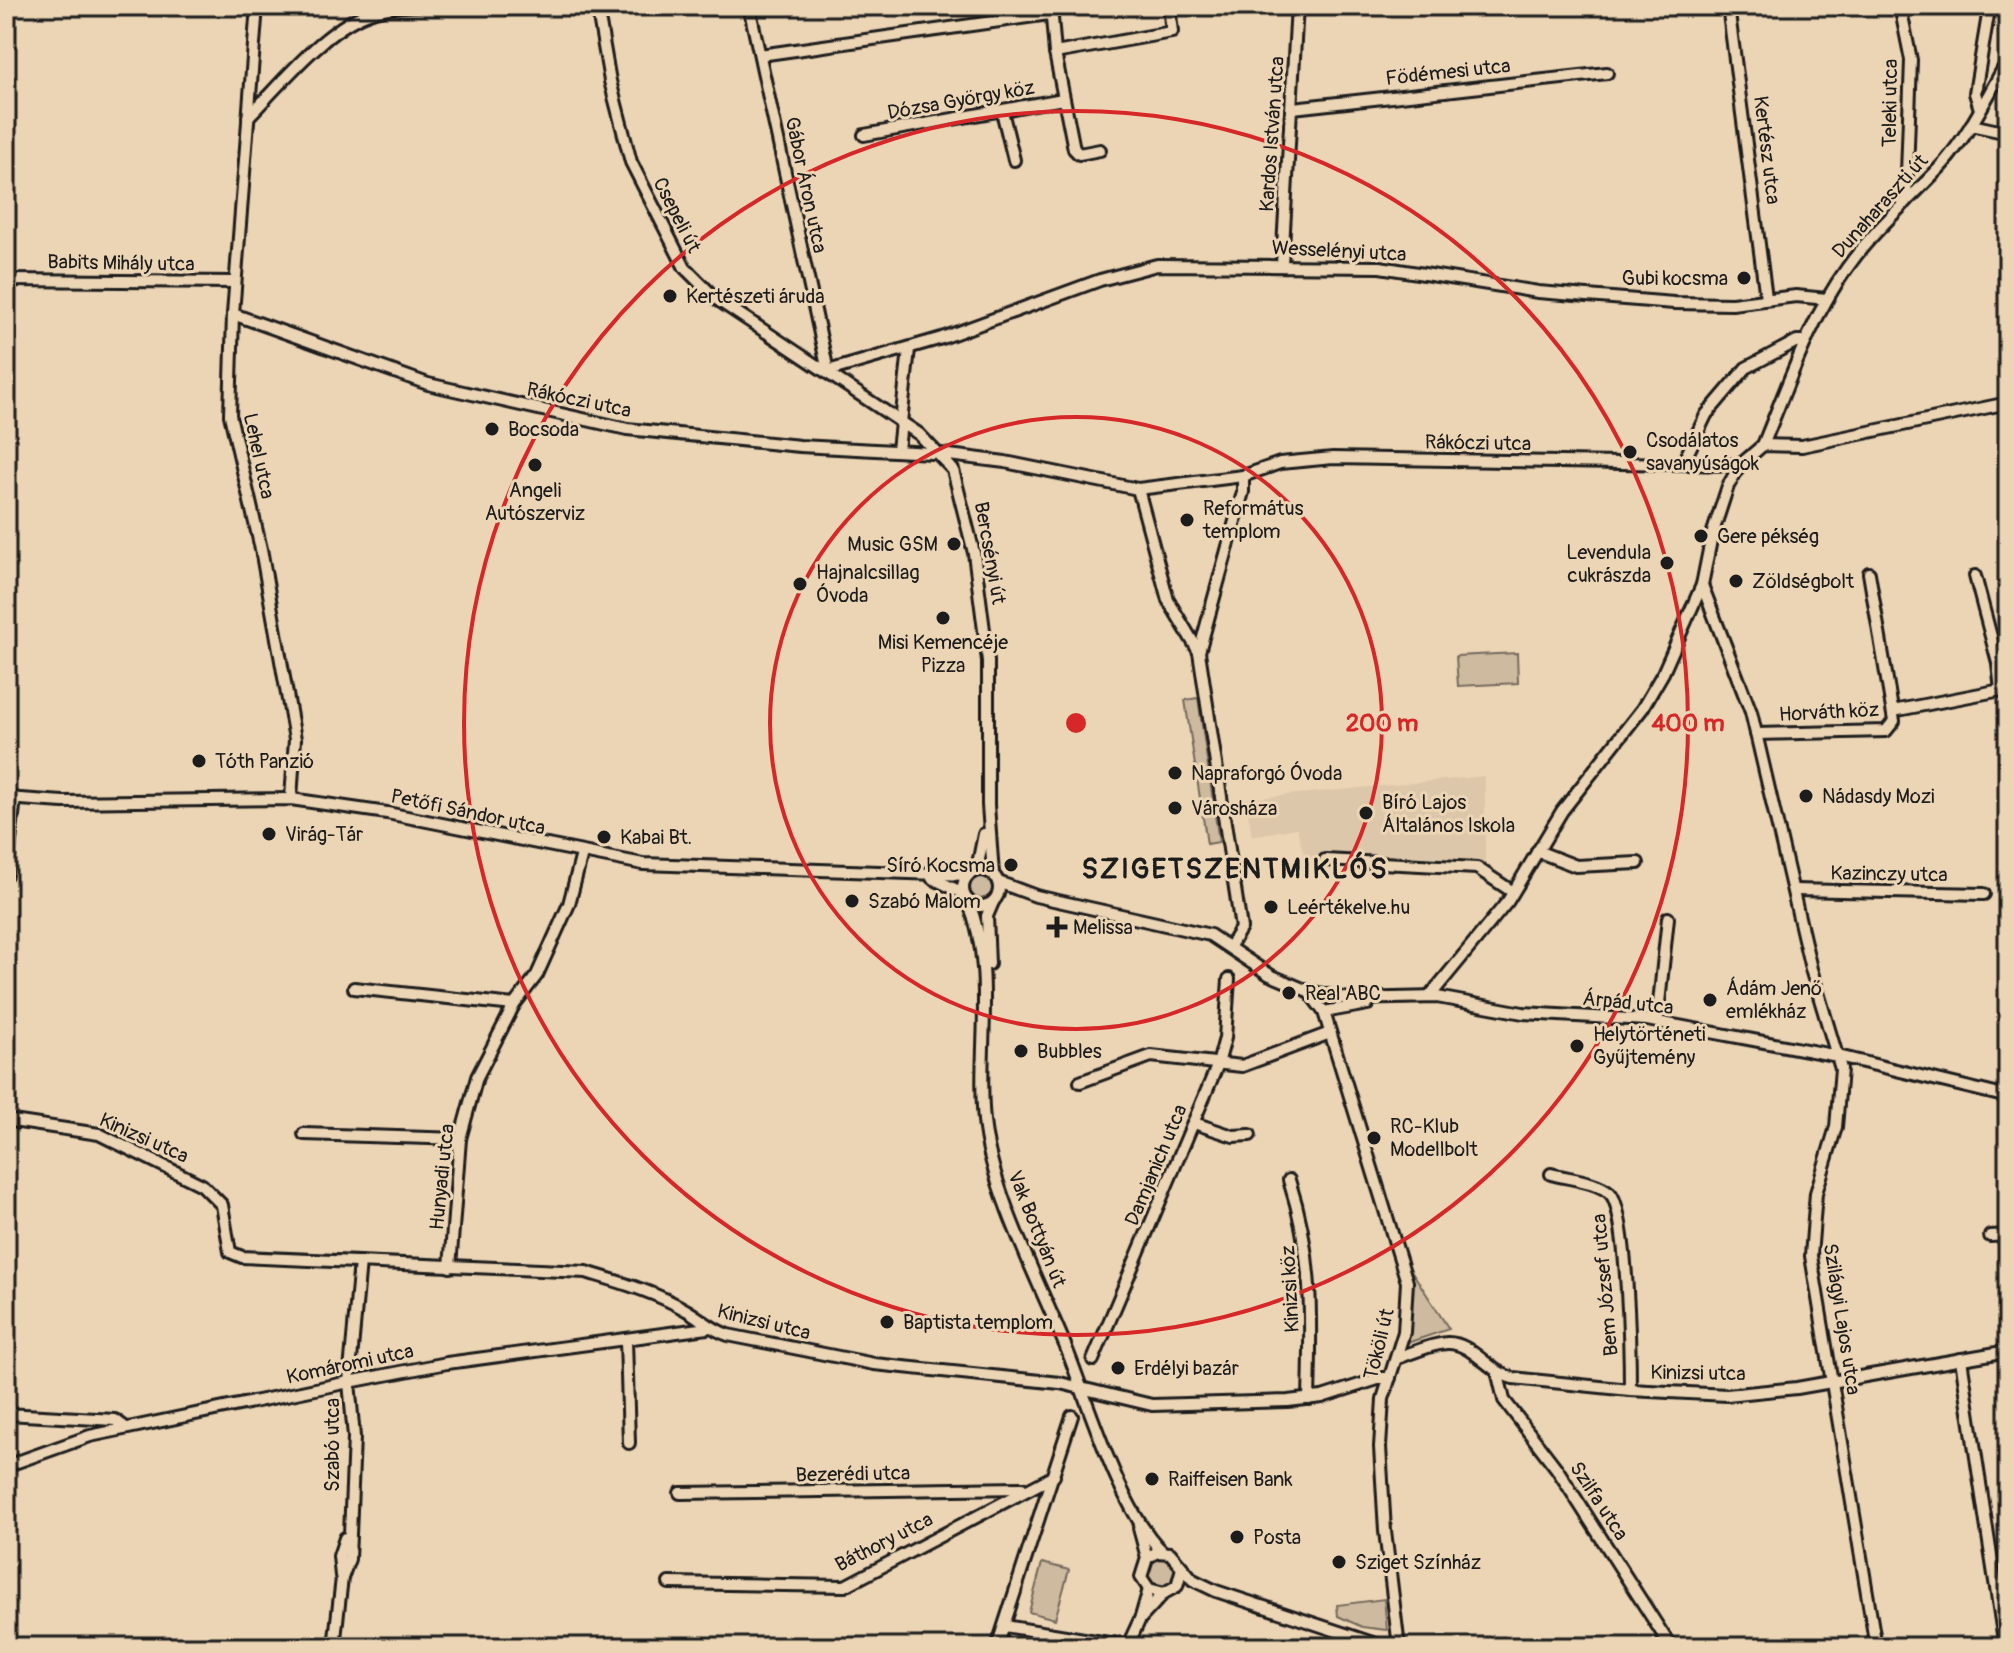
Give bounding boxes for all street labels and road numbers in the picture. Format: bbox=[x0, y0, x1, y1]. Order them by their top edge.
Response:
street label: Födémesi utca bbox=[1384, 53, 1512, 91]
street label: Kardos István utca bbox=[1254, 55, 1290, 213]
street label: Teleki utca bbox=[1877, 59, 1903, 147]
street label: Dózsa György köz bbox=[885, 75, 1037, 125]
street label: Kertész utca bbox=[1748, 94, 1786, 206]
street label: Gábor Áron utca bbox=[779, 115, 833, 255]
street label: Dunaharaszti út bbox=[1827, 148, 1934, 263]
street label: Csepeli út bbox=[647, 173, 707, 258]
street label: Wesselényi utca bbox=[1271, 235, 1407, 267]
street label: Babits Mihály utca bbox=[47, 249, 195, 277]
street label: Rákóczi utca bbox=[524, 377, 634, 423]
street label: Lehel utca bbox=[238, 411, 280, 501]
street label: Rákóczi utca bbox=[1425, 430, 1531, 456]
street label: Bercsényi út bbox=[969, 500, 1011, 607]
street label: Horváth köz bbox=[1778, 697, 1880, 727]
street label: Petőfi Sándor utca bbox=[388, 783, 548, 841]
street label: Kazinczy utca bbox=[1830, 860, 1948, 888]
street label: Árpád utca bbox=[1581, 986, 1675, 1020]
street label: Damjanich utca bbox=[1119, 1101, 1193, 1229]
street label: Kinizsi utca bbox=[95, 1107, 193, 1169]
street label: Hunyadi utca bbox=[424, 1123, 460, 1231]
street label: Vak Bottyán út bbox=[1002, 1167, 1072, 1292]
street label: Bem József utca bbox=[1586, 1213, 1624, 1357]
street label: Szilágyi Lajos utca bbox=[1818, 1241, 1866, 1397]
street label: Kinizsi köz bbox=[1275, 1245, 1305, 1333]
street label: Kinizsi utca bbox=[715, 1298, 813, 1346]
street label: Tököli út bbox=[1358, 1305, 1400, 1382]
street label: Komáromi utca bbox=[284, 1338, 416, 1390]
street label: Kinizsi utca bbox=[1650, 1360, 1746, 1386]
street label: Szabó utca bbox=[320, 1398, 345, 1492]
street label: Szilfa utca bbox=[1564, 1457, 1634, 1545]
street label: Bezerédi utca bbox=[796, 1461, 910, 1487]
street label: Báthory utca bbox=[831, 1507, 937, 1577]

